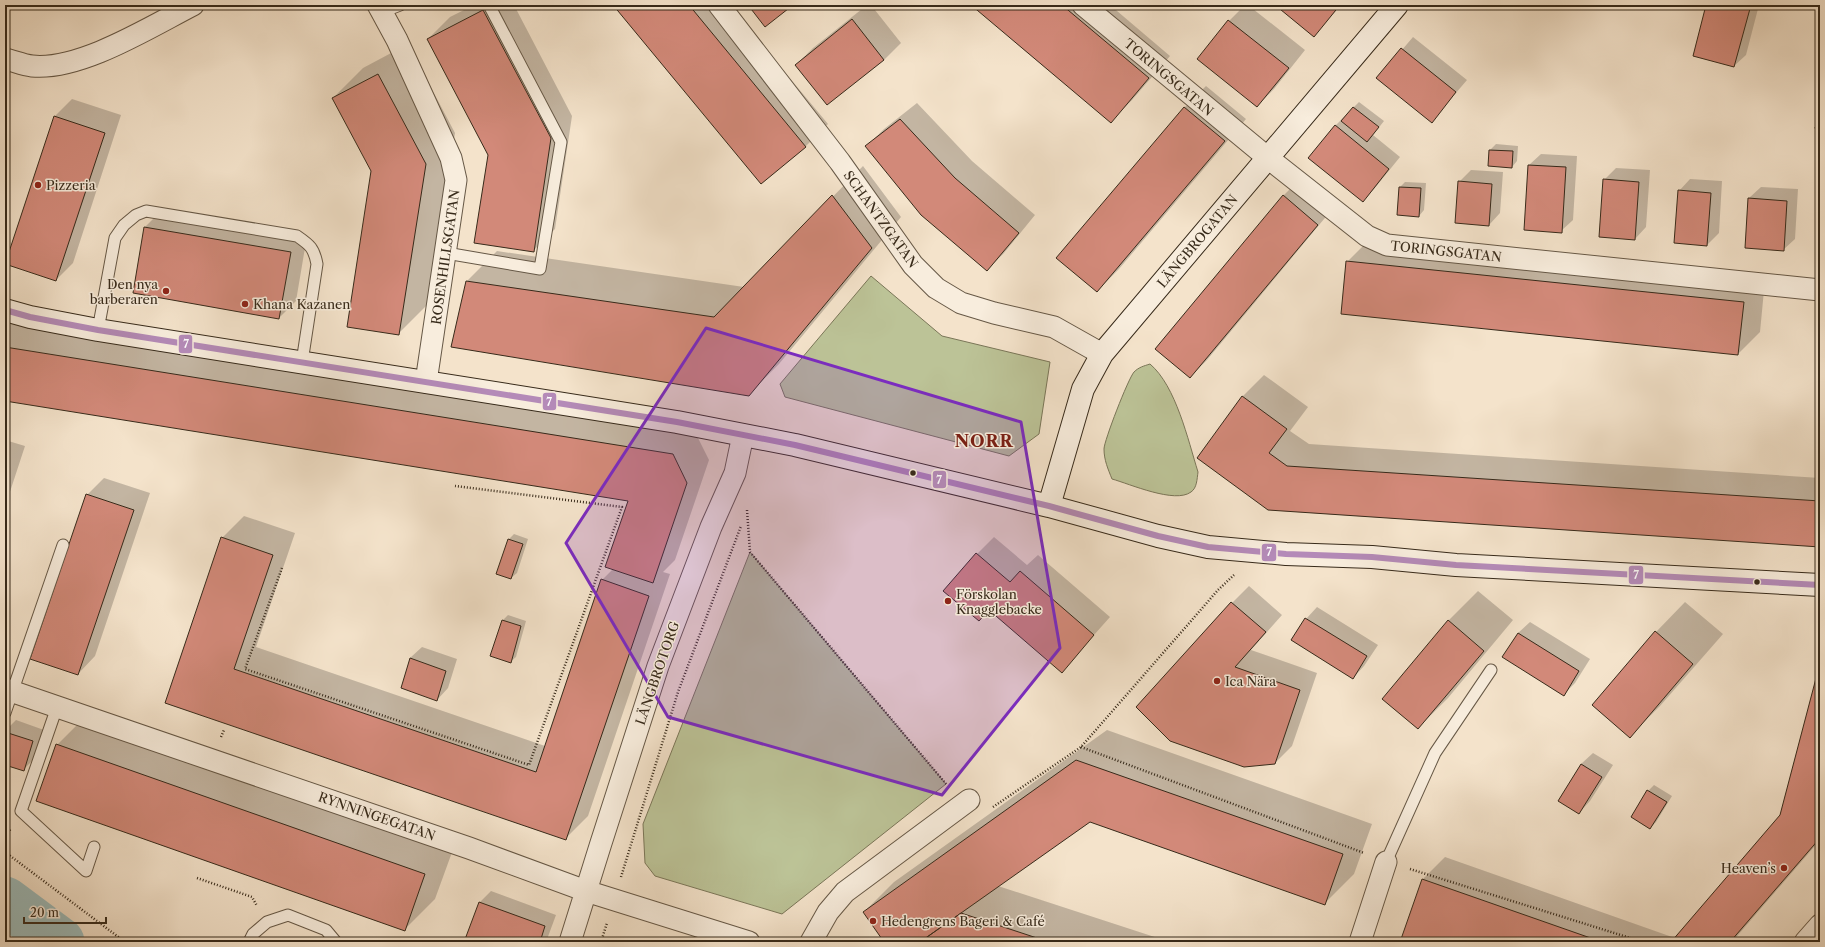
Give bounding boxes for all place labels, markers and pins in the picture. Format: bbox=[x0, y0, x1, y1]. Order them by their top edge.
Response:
place label: Pizzeria bbox=[46, 177, 96, 193]
marker: Pizzeria bbox=[33, 180, 43, 190]
place label: Den nya barberaren bbox=[90, 276, 158, 307]
marker: Den nya barberaren bbox=[161, 286, 171, 296]
place label: Khana Kazanen bbox=[253, 296, 351, 312]
marker: Khana Kazanen bbox=[240, 299, 250, 309]
unlabelled marker bbox=[908, 468, 918, 478]
unlabelled marker bbox=[1752, 577, 1762, 587]
place label: Förskolan Knagglebacke bbox=[956, 586, 1042, 617]
marker: Förskolan Knagglebacke bbox=[943, 596, 953, 606]
place label: Ica Nära bbox=[1225, 673, 1276, 689]
marker: Ica Nära bbox=[1212, 676, 1222, 686]
place label: Heaven’s bbox=[1721, 860, 1776, 876]
marker: Heaven’s bbox=[1779, 863, 1789, 873]
place label: Hedengrens Bageri & Café bbox=[881, 913, 1045, 929]
marker: Hedengrens Bageri & Café bbox=[868, 916, 878, 926]

